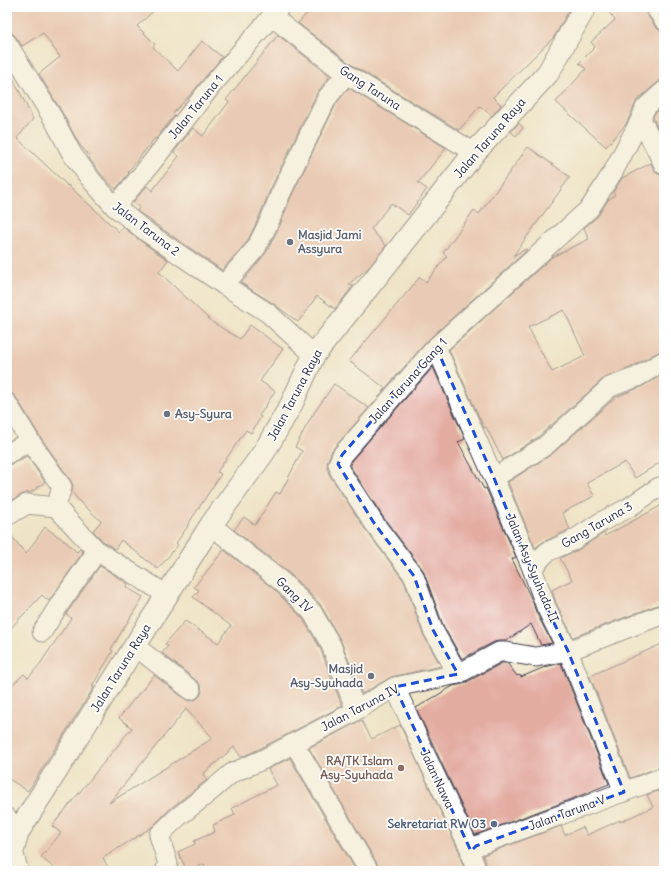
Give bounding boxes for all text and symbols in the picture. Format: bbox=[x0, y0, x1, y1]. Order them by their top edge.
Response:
street label: Gang Taruna bbox=[337, 62, 404, 113]
street label: Jalan Taruna 1 bbox=[165, 72, 226, 142]
street label: Jalan Taruna Raya bbox=[451, 94, 529, 181]
street label: Jalan Taruna 2 bbox=[110, 199, 183, 259]
place label: Masjid Jami Assyura bbox=[298, 227, 362, 257]
marker: Masjid Jami Assyura bbox=[285, 237, 295, 247]
street label: Jalan Taruna Gang 1 bbox=[365, 335, 450, 427]
street label: Jalan Taruna Raya bbox=[264, 346, 325, 443]
place label: Asy-Syura bbox=[175, 406, 232, 422]
marker: Asy-Syura bbox=[162, 409, 172, 419]
street label: Gang Taruna 3 bbox=[558, 498, 635, 551]
street label: Jalan Asy Syuhada II bbox=[503, 511, 562, 624]
street label: Gang IV bbox=[273, 574, 316, 616]
street label: Jalan Taruna Raya bbox=[87, 621, 154, 715]
place label: Masjid Asy-Syuhada bbox=[290, 661, 363, 691]
marker: Masjid Asy-Syuhada bbox=[366, 671, 376, 681]
street label: Jalan Taruna IV bbox=[318, 681, 402, 734]
street label: Jalan Nawa bbox=[417, 747, 458, 811]
place label: RA/TK Islam Asy-Syuhada bbox=[320, 753, 393, 783]
marker: RA/TK Islam Asy-Syuhada bbox=[396, 763, 406, 773]
street label: Jalan Taruna V bbox=[526, 792, 608, 833]
place label: Sekretariat RW 03 bbox=[387, 816, 486, 831]
marker: Sekretariat RW 03 bbox=[489, 819, 499, 829]

